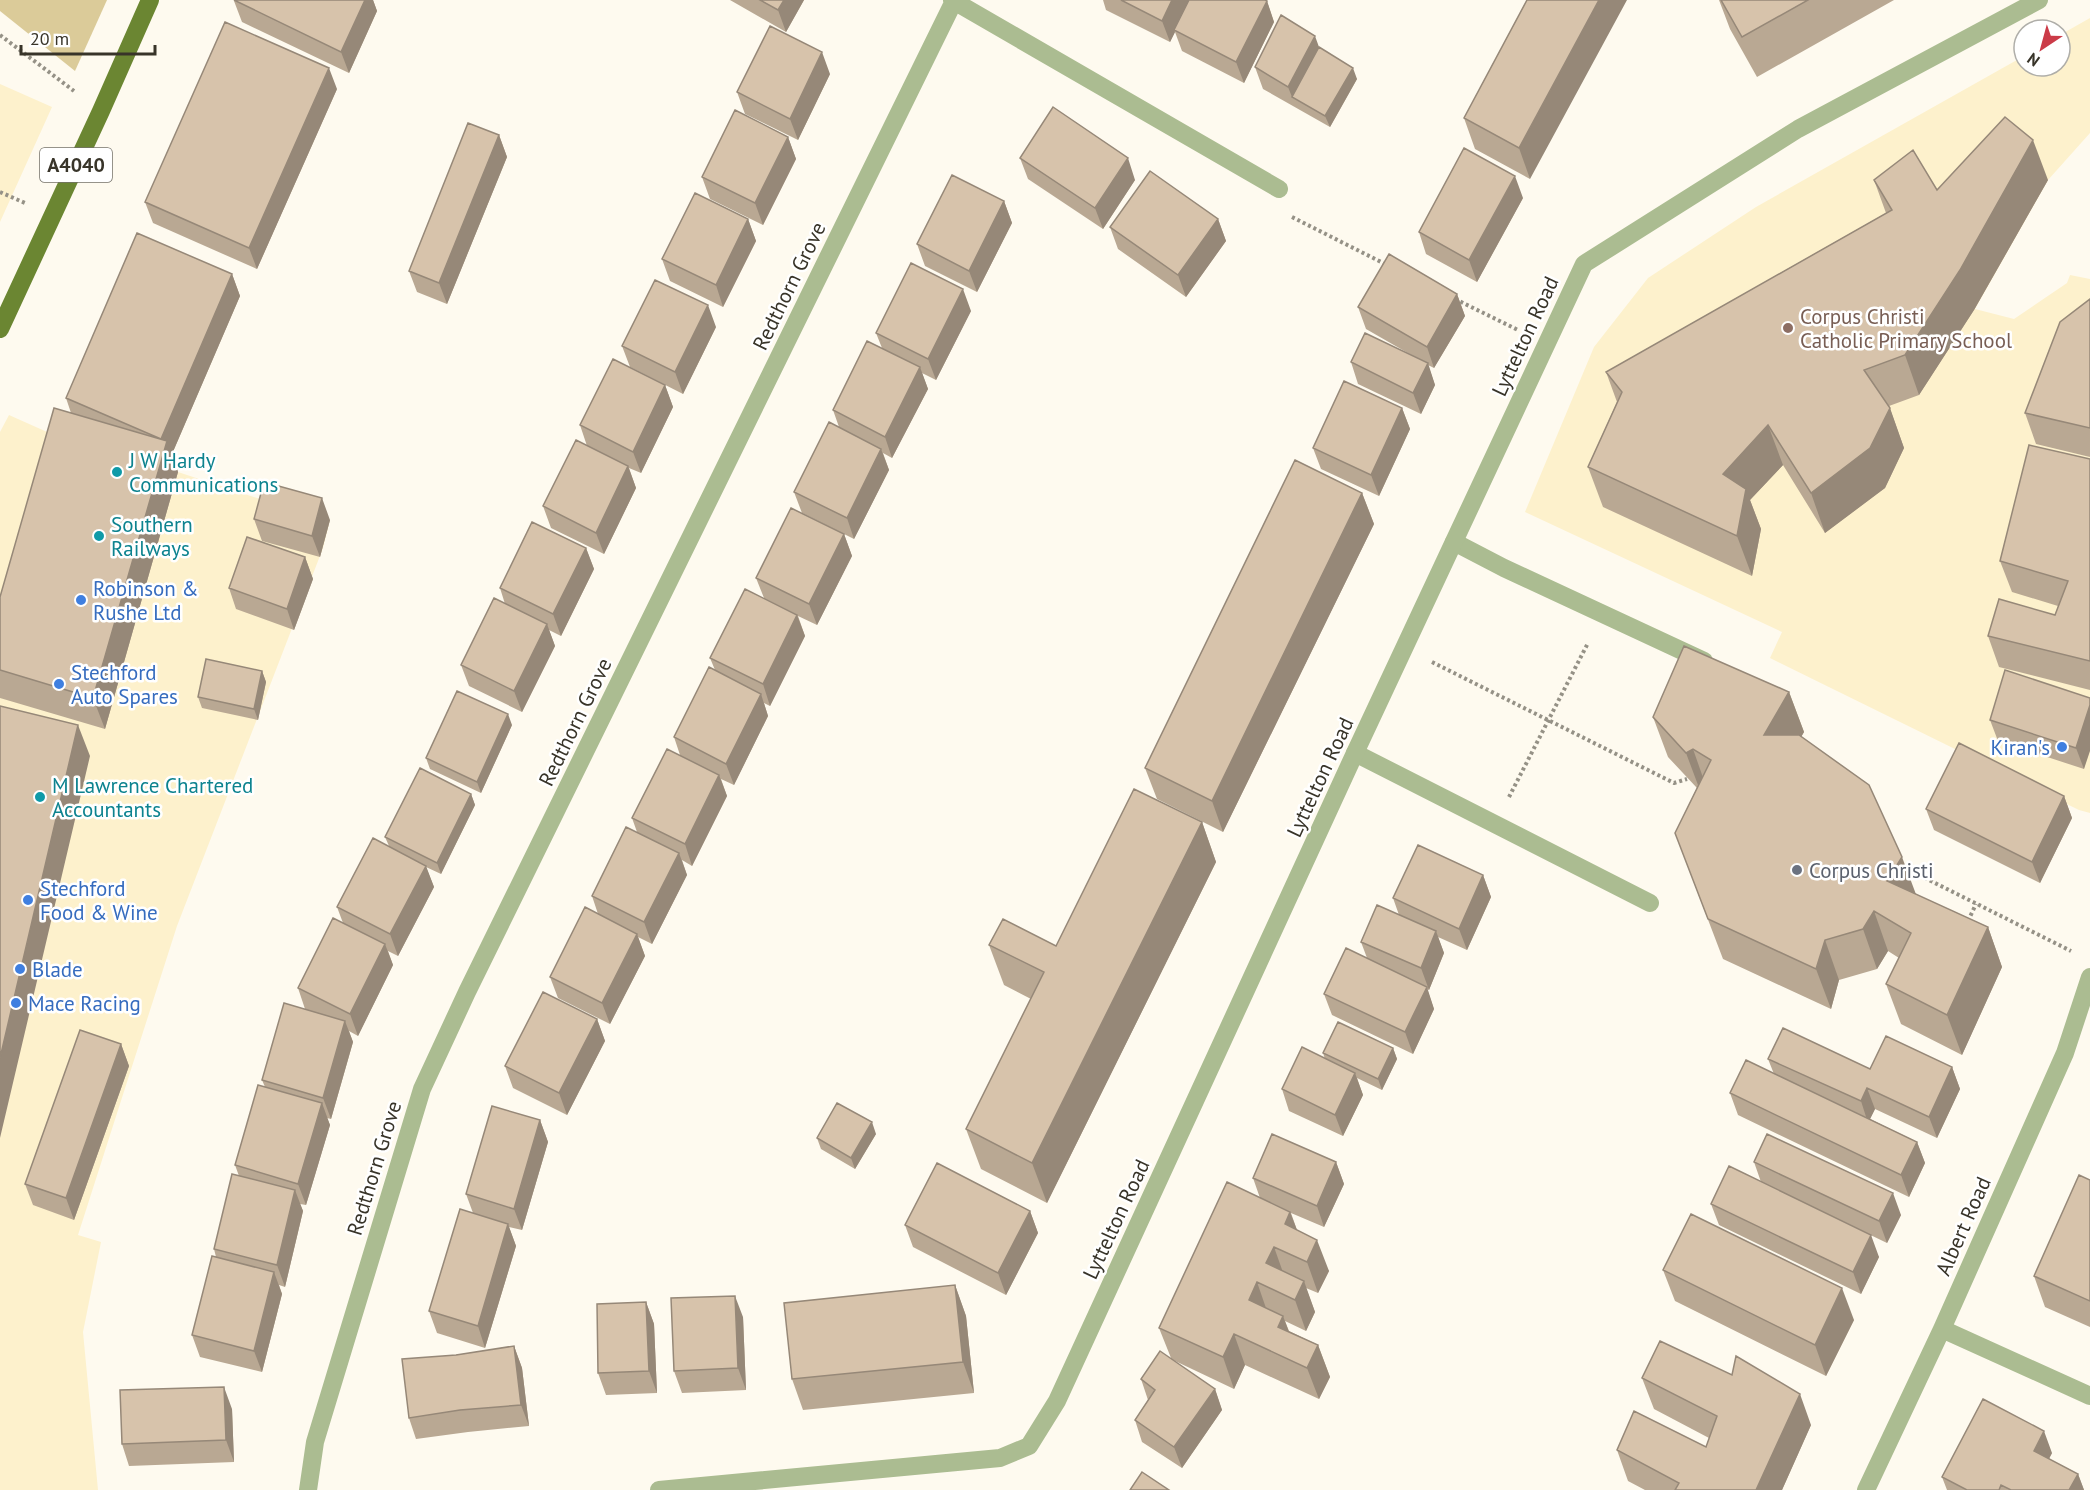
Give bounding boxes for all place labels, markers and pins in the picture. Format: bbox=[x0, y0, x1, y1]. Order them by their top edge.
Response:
place label: Corpus Christi Catholic Primary School bbox=[1800, 303, 2012, 354]
marker: Corpus Christi Catholic Primary School bbox=[1781, 321, 1795, 335]
place label: J W Hardy Communications bbox=[128, 447, 278, 498]
marker: J W Hardy Communications bbox=[110, 465, 124, 479]
place label: Southern Railways bbox=[111, 511, 193, 562]
marker: Southern Railways bbox=[92, 529, 106, 543]
place label: Robinson & Rushe Ltd bbox=[93, 575, 198, 626]
marker: Robinson & Rushe Ltd bbox=[74, 593, 88, 607]
place label: Stechford Auto Spares bbox=[71, 659, 178, 710]
marker: Stechford Auto Spares bbox=[52, 677, 66, 691]
place label: Kiran's bbox=[1990, 734, 2050, 761]
marker: Kiran's bbox=[2055, 740, 2069, 754]
place label: M Lawrence Chartered Accountants bbox=[52, 772, 253, 823]
marker: M Lawrence Chartered Accountants bbox=[33, 790, 47, 804]
place label: Corpus Christi bbox=[1809, 857, 1934, 884]
marker: Corpus Christi bbox=[1790, 863, 1804, 877]
place label: Stechford Food & Wine bbox=[40, 875, 158, 926]
marker: Stechford Food & Wine bbox=[21, 893, 35, 907]
place label: Blade bbox=[32, 956, 83, 983]
marker: Blade bbox=[13, 962, 27, 976]
place label: Mace Racing bbox=[28, 990, 141, 1017]
marker: Mace Racing bbox=[9, 996, 23, 1010]

